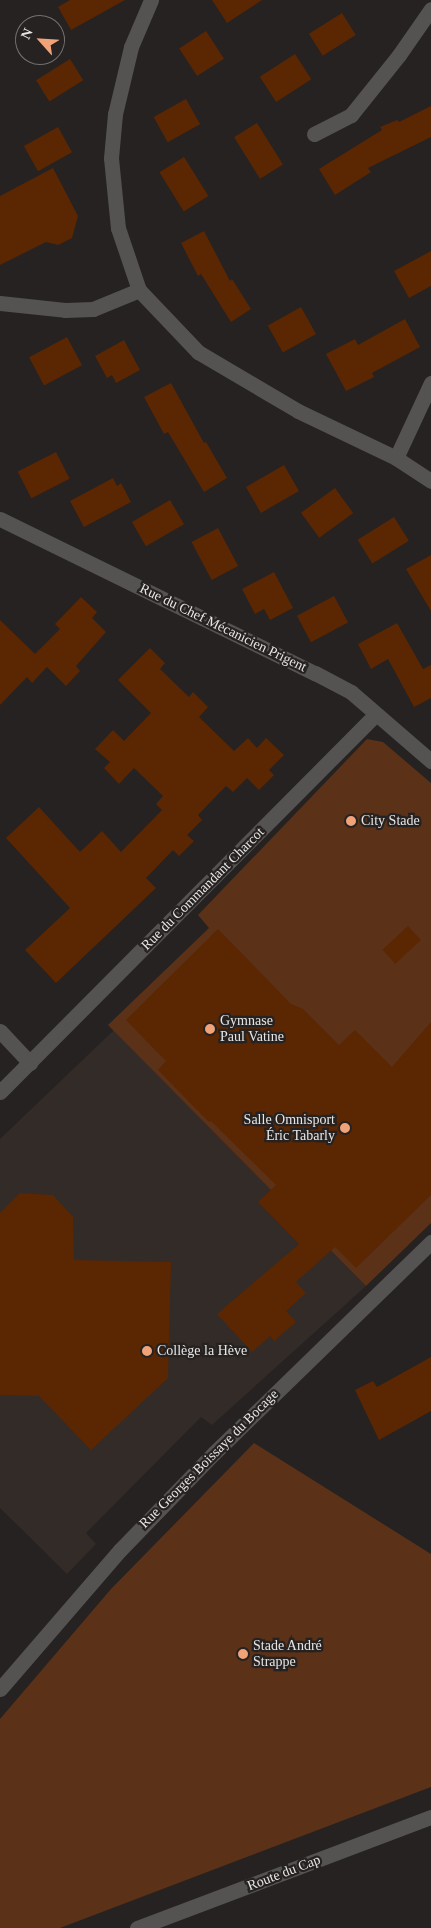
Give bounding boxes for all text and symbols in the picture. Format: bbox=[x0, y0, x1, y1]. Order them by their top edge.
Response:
north arrow bbox=[15, 15, 65, 65]
text: N bbox=[18, 26, 36, 41]
street label: Rue du Chef Mécanicien Prigent bbox=[137, 580, 309, 676]
place label: City Stade bbox=[361, 813, 420, 829]
marker: City Stade bbox=[345, 815, 357, 827]
street label: Rue du Commandant Charcot bbox=[138, 824, 268, 954]
place label: Gymnase Paul Vatine bbox=[220, 1013, 284, 1046]
marker: Gymnase Paul Vatine bbox=[204, 1023, 216, 1035]
place label: Salle Omnisport Éric Tabarly bbox=[244, 1112, 335, 1144]
marker: Salle Omnisport Éric Tabarly bbox=[339, 1122, 351, 1134]
place label: Collège la Hève bbox=[157, 1343, 247, 1359]
marker: Collège la Hève bbox=[141, 1345, 153, 1357]
street label: Rue Georges Boissaye du Bocage bbox=[136, 1386, 282, 1532]
place label: Stade André Strappe bbox=[253, 1638, 323, 1670]
marker: Stade André Strappe bbox=[237, 1648, 249, 1660]
street label: Route du Cap bbox=[245, 1851, 323, 1895]

